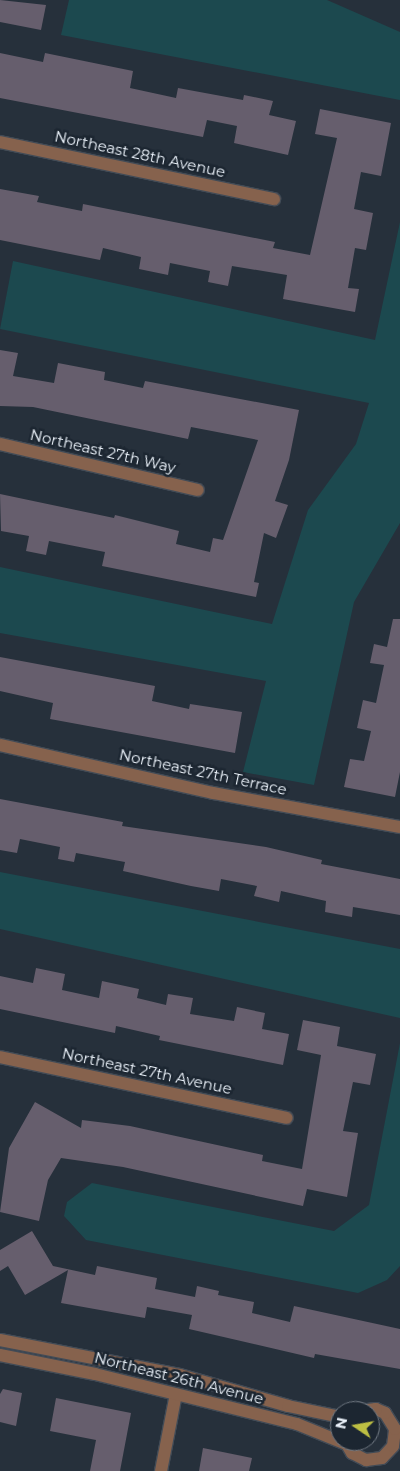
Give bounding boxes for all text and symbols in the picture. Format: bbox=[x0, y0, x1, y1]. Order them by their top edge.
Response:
street label: Northeast 28th Avenue bbox=[53, 127, 227, 181]
street label: Northeast 27th Way bbox=[28, 425, 178, 477]
street label: Northeast 27th Terrace bbox=[118, 745, 288, 799]
street label: Northeast 27th Avenue bbox=[61, 1044, 233, 1098]
street label: Northeast 26th Avenue bbox=[93, 1348, 265, 1408]
north arrow bbox=[330, 1401, 380, 1451]
text: N bbox=[331, 1416, 351, 1430]

